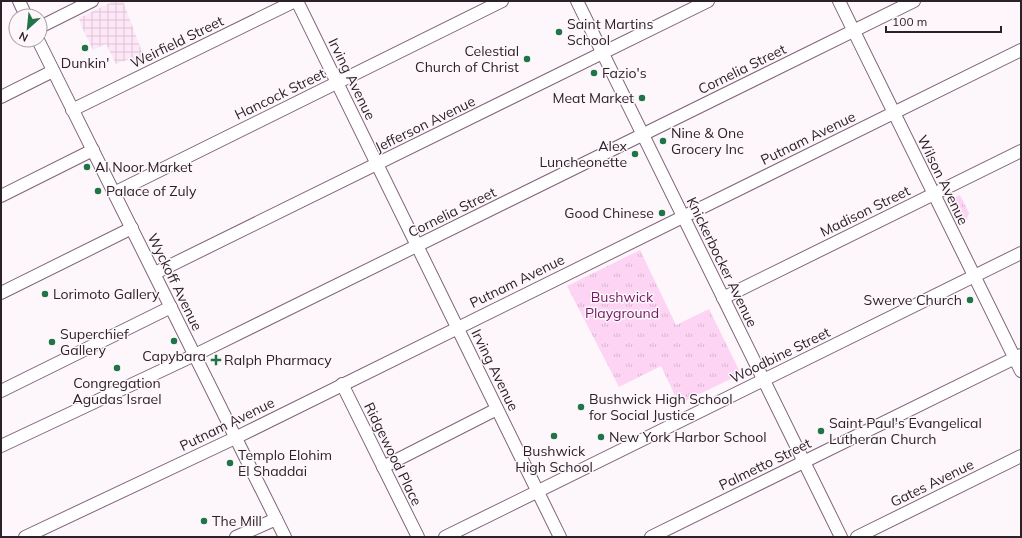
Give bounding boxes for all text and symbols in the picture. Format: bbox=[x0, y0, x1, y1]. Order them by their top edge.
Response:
north arrow bbox=[8, 8, 48, 48]
scale bar bbox=[886, 8, 1001, 34]
street label: Weirfield Street bbox=[128, 12, 226, 72]
text: 100 m bbox=[892, 14, 927, 29]
place label: Saint Martins School bbox=[567, 15, 654, 49]
marker: Saint Martins School bbox=[554, 27, 564, 37]
text: N bbox=[17, 29, 30, 45]
street label: Irving Avenue bbox=[324, 35, 380, 123]
street label: Cornelia Street bbox=[695, 40, 789, 98]
place label: Celestial Church of Christ bbox=[415, 42, 519, 76]
marker: Dunkin' bbox=[80, 43, 90, 53]
place label: Dunkin' bbox=[61, 54, 109, 72]
marker: Celestial Church of Christ bbox=[522, 54, 532, 64]
street label: Hancock Street bbox=[232, 64, 328, 124]
place label: Fazio's bbox=[602, 64, 647, 82]
marker: Fazio's bbox=[589, 68, 599, 78]
place label: Meat Market bbox=[552, 89, 634, 107]
street label: Jefferson Avenue bbox=[372, 92, 478, 156]
marker: Meat Market bbox=[637, 93, 647, 103]
street label: Putnam Avenue bbox=[758, 107, 858, 169]
place label: Nine & One Grocery Inc bbox=[671, 124, 744, 158]
street label: Wilson Avenue bbox=[913, 132, 973, 228]
marker: Nine & One Grocery Inc bbox=[658, 136, 668, 146]
place label: Alex Luncheonette bbox=[540, 137, 628, 171]
marker: Alex Luncheonette bbox=[630, 149, 640, 159]
place label: Al Noor Market bbox=[95, 158, 193, 176]
marker: Al Noor Market bbox=[82, 162, 92, 172]
street label: Madison Street bbox=[817, 181, 913, 240]
place label: Palace of Zuly bbox=[106, 182, 197, 200]
street label: Cornelia Street bbox=[405, 183, 499, 241]
marker: Palace of Zuly bbox=[93, 186, 103, 196]
street label: Knickerbocker Avenue bbox=[683, 194, 761, 330]
place label: Good Chinese bbox=[564, 204, 654, 222]
marker: Good Chinese bbox=[657, 208, 667, 218]
street label: Wyckoff Avenue bbox=[144, 230, 206, 334]
street label: Putnam Avenue bbox=[467, 250, 567, 312]
place label: Lorimoto Gallery bbox=[53, 285, 160, 303]
park label: Bushwick Playground bbox=[585, 288, 659, 322]
marker: Lorimoto Gallery bbox=[40, 289, 50, 299]
place label: Swerve Church bbox=[864, 291, 962, 309]
marker: Swerve Church bbox=[965, 295, 975, 305]
street label: Woodbine Street bbox=[727, 323, 833, 387]
place label: Superchief Gallery bbox=[60, 325, 129, 359]
street label: Irving Avenue bbox=[467, 326, 523, 414]
marker: Capybara bbox=[169, 336, 179, 346]
marker: Superchief Gallery bbox=[47, 337, 57, 347]
place label: Capybara bbox=[142, 347, 206, 365]
place label: Ralph Pharmacy bbox=[224, 351, 332, 369]
marker: Ralph Pharmacy bbox=[211, 355, 221, 365]
marker: Congregation Agudas Israel bbox=[112, 363, 122, 373]
place label: Congregation Agudas Israel bbox=[72, 374, 162, 408]
place label: Bushwick High School for Social Justice bbox=[589, 390, 733, 424]
street label: Putnam Avenue bbox=[177, 393, 277, 455]
street label: Ridgewood Place bbox=[360, 399, 426, 509]
marker: Bushwick High School for Social Justice bbox=[576, 402, 586, 412]
place label: Saint Paul's Evangelical Lutheran Church bbox=[829, 414, 982, 448]
marker: Saint Paul's Evangelical Lutheran Church bbox=[816, 426, 826, 436]
place label: New York Harbor School bbox=[609, 428, 767, 446]
marker: Bushwick High School bbox=[549, 431, 559, 441]
marker: New York Harbor School bbox=[596, 432, 606, 442]
street label: Palmetto Street bbox=[716, 434, 814, 494]
place label: Bushwick High School bbox=[515, 442, 593, 476]
place label: Templo Elohim El Shaddai bbox=[238, 446, 332, 480]
street label: Gates Avenue bbox=[887, 455, 977, 511]
marker: Templo Elohim El Shaddai bbox=[225, 458, 235, 468]
place label: The Mill bbox=[212, 512, 262, 530]
marker: The Mill bbox=[199, 516, 209, 526]

